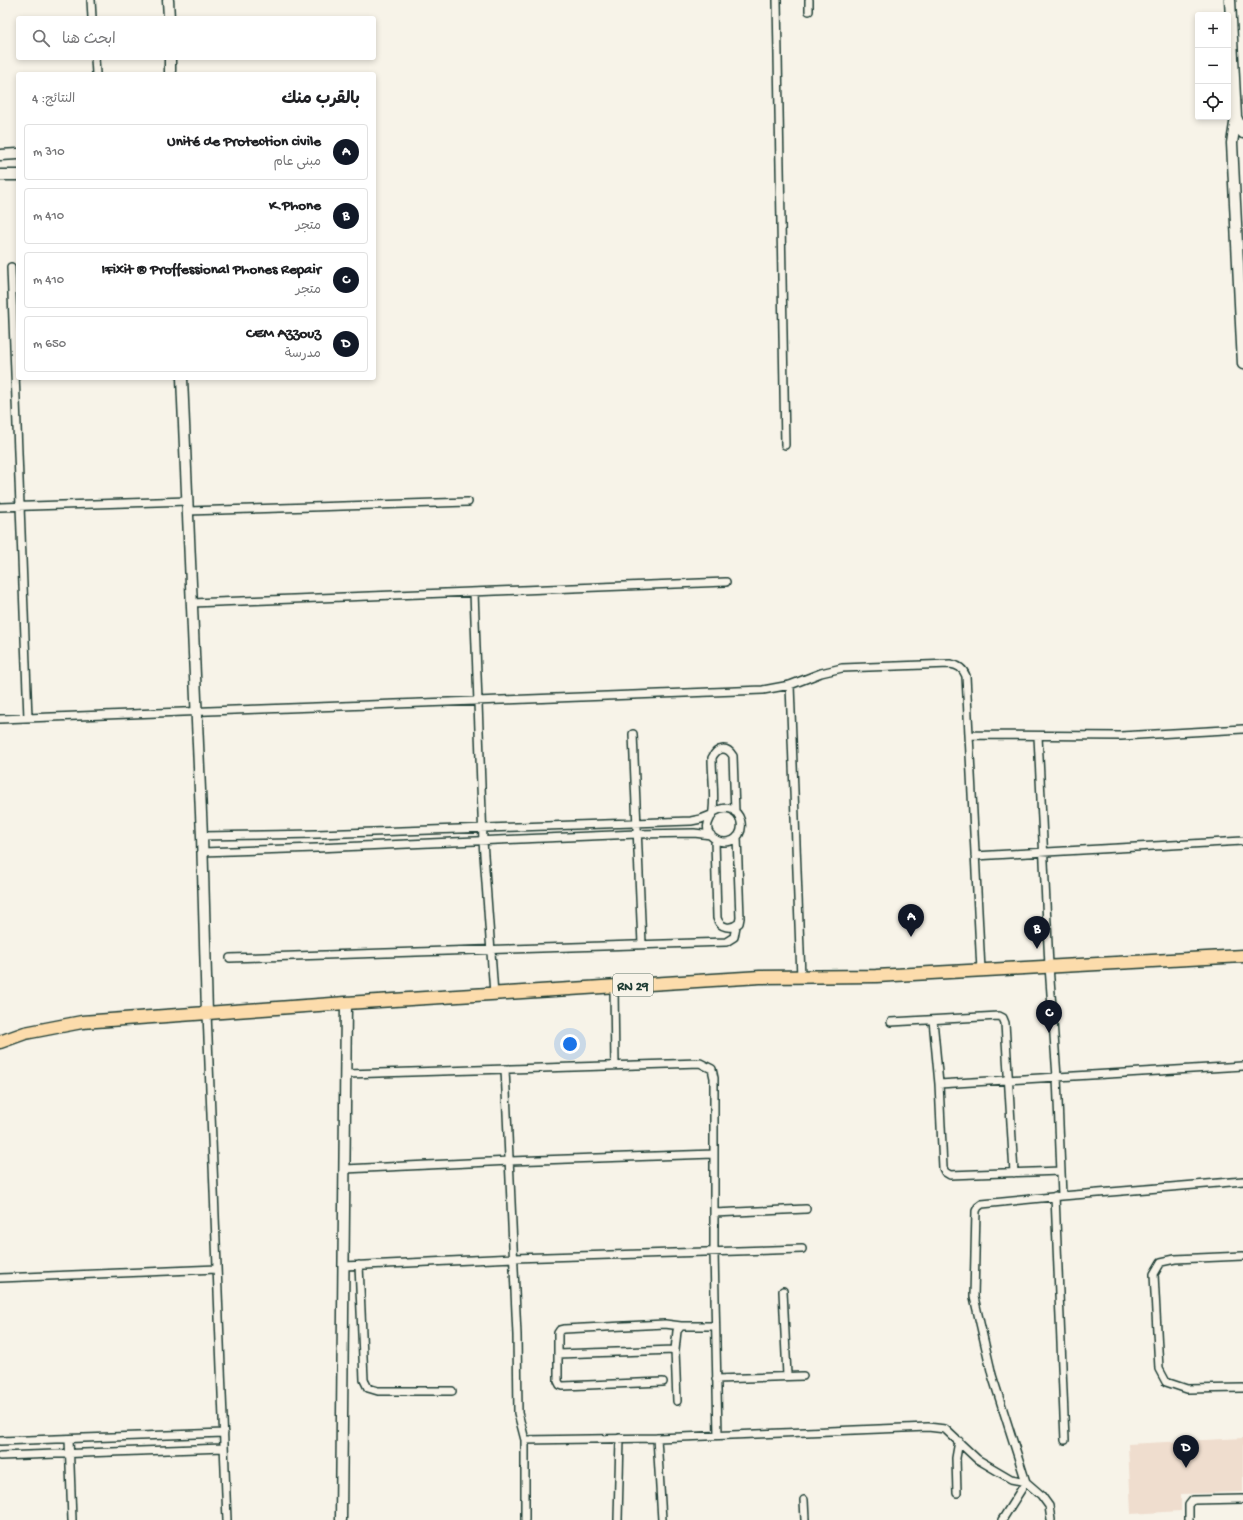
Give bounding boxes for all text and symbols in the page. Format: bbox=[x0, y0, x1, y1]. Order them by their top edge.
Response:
map controls bbox=[1195, 12, 1231, 120]
button: + bbox=[1195, 12, 1231, 48]
search box bbox=[16, 16, 376, 60]
icon: search bbox=[30, 27, 52, 49]
text: ابحث هنا bbox=[62, 31, 116, 49]
button: − bbox=[1195, 48, 1231, 84]
button: locate bbox=[1195, 84, 1231, 120]
text: بالقرب منك bbox=[281, 90, 360, 110]
text: النتائج: 4 bbox=[32, 92, 75, 107]
text: Unité de Protection civile bbox=[167, 133, 321, 151]
text: 310 m bbox=[33, 145, 65, 160]
text: A bbox=[342, 145, 350, 160]
text: مبنى عام bbox=[273, 155, 321, 170]
text: K.Phone bbox=[269, 197, 321, 215]
text: 410 m bbox=[33, 209, 64, 224]
text: B bbox=[343, 209, 349, 224]
text: متجر bbox=[296, 219, 321, 234]
text: IFixit ® Proffessional Phones Repair bbox=[101, 261, 321, 279]
text: 410 m bbox=[33, 273, 64, 288]
text: C bbox=[342, 273, 350, 288]
text: متجر bbox=[296, 283, 321, 298]
text: CEM Azzouz bbox=[246, 325, 321, 343]
text: 650 m bbox=[33, 337, 66, 352]
text: D bbox=[342, 337, 350, 352]
text: مدرسة bbox=[285, 347, 321, 362]
pin: A bbox=[898, 904, 924, 937]
pin: B bbox=[1024, 916, 1050, 949]
road number: RN 29 bbox=[613, 974, 653, 996]
pin: C bbox=[1036, 1000, 1062, 1033]
your location bbox=[560, 1034, 580, 1054]
pin: D bbox=[1173, 1435, 1199, 1468]

